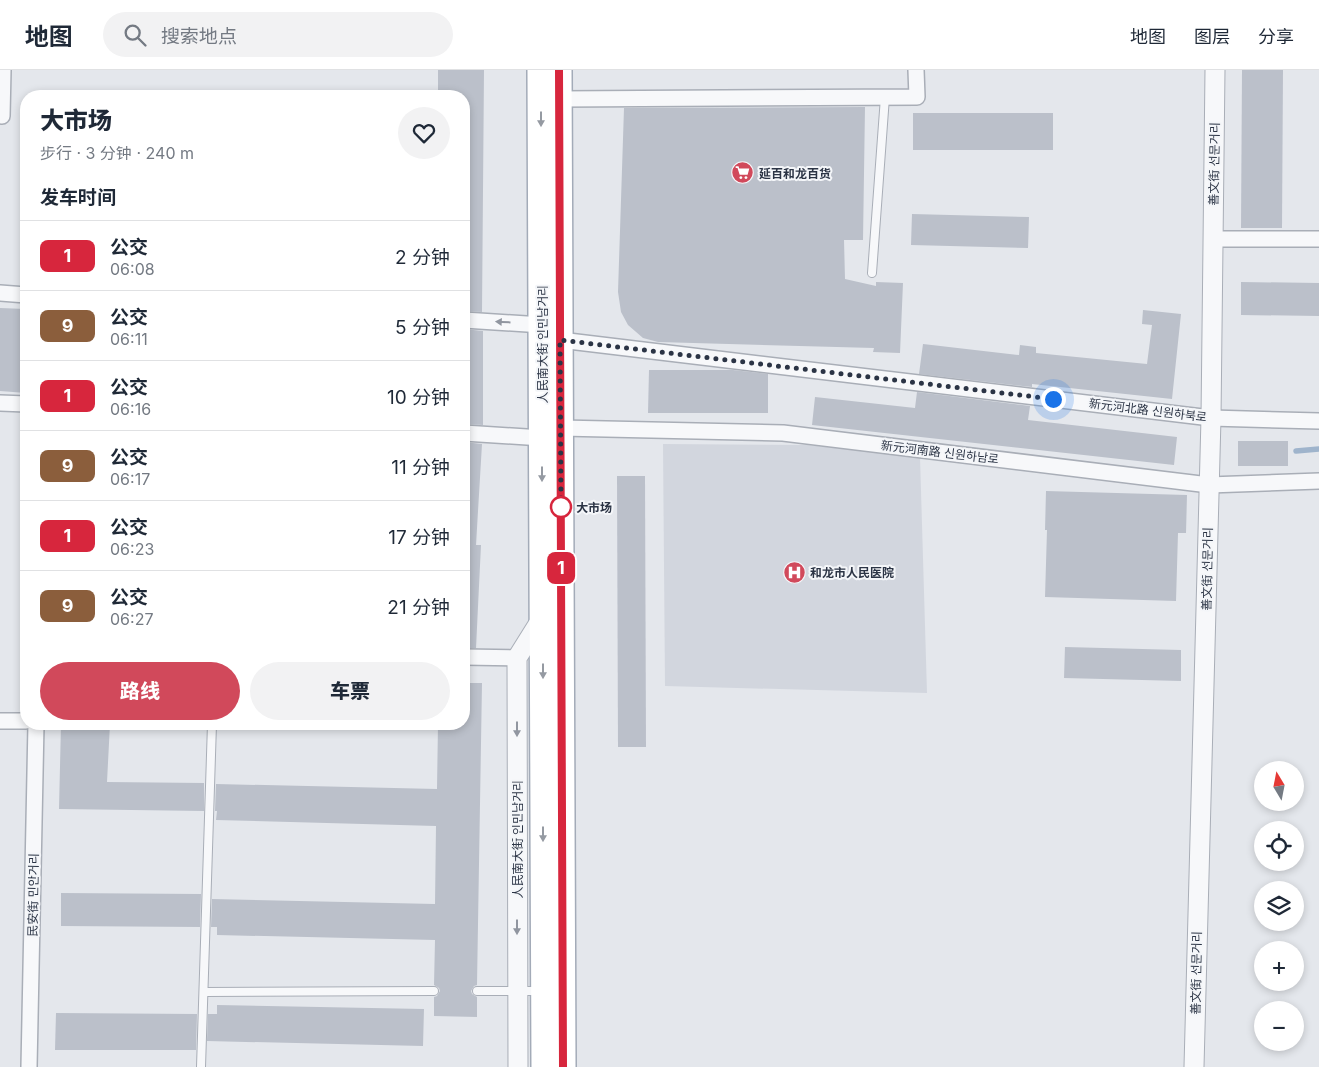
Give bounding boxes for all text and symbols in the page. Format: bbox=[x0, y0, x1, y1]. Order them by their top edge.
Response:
search box bbox=[103, 12, 453, 57]
icon: search bbox=[121, 21, 149, 49]
text: 地图 bbox=[25, 22, 73, 51]
text: 搜索地点 bbox=[161, 25, 237, 48]
text: 地图 bbox=[1130, 26, 1166, 47]
text: 图层 bbox=[1194, 26, 1230, 47]
text: 分享 bbox=[1258, 26, 1294, 47]
text: 大市场 bbox=[40, 106, 112, 135]
button: heart bbox=[398, 107, 450, 159]
one-way arrow bbox=[537, 111, 545, 127]
street label: 善文街 선문거리 bbox=[1206, 122, 1222, 206]
text: 步行 · 3 分钟 · 240 m bbox=[40, 143, 194, 163]
supermarket icon: 延百和龙百货 bbox=[731, 161, 755, 185]
place label: 延百和龙百货 bbox=[759, 166, 831, 181]
text: 发车时间 bbox=[40, 186, 116, 209]
text: 公交 bbox=[110, 236, 148, 259]
text: 1 bbox=[64, 245, 71, 266]
text: 2 分钟 bbox=[395, 246, 450, 269]
text: 06:08 bbox=[110, 259, 155, 279]
street label: 人民南大街 인민남거리 bbox=[535, 285, 550, 403]
text: 公交 bbox=[110, 306, 148, 329]
text: 9 bbox=[62, 315, 73, 336]
text: 5 分钟 bbox=[395, 316, 450, 339]
one-way arrow bbox=[494, 318, 510, 326]
text: 06:11 bbox=[110, 329, 148, 349]
text: 公交 bbox=[110, 376, 148, 399]
text: 1 bbox=[64, 385, 71, 406]
text: 10 分钟 bbox=[387, 386, 450, 409]
your location bbox=[1041, 387, 1066, 412]
street label: 新元河北路 신원하북로 bbox=[1088, 395, 1208, 425]
text: 06:16 bbox=[110, 399, 151, 419]
street label: 新元河南路 신원하남로 bbox=[880, 437, 1000, 467]
text: 公交 bbox=[110, 446, 148, 469]
text: 9 bbox=[62, 455, 73, 476]
text: 11 分钟 bbox=[391, 456, 450, 479]
one-way arrow bbox=[538, 466, 546, 482]
text: 06:17 bbox=[110, 469, 150, 489]
marker: 大市场 bbox=[550, 496, 572, 518]
place label: 大市场 bbox=[576, 500, 612, 515]
text: 公交 bbox=[110, 516, 148, 539]
text: 1 bbox=[64, 525, 71, 546]
text: 17 分钟 bbox=[388, 526, 450, 549]
street label: 善文街 선문거리 bbox=[1199, 527, 1215, 611]
text: 06:23 bbox=[110, 539, 154, 559]
line badge: 1 bbox=[545, 552, 577, 584]
text: 1 bbox=[557, 557, 565, 578]
hospital icon: 和龙市人民医院 bbox=[782, 560, 806, 584]
place label: 和龙市人民医院 bbox=[810, 565, 894, 580]
text: 公交 bbox=[110, 586, 148, 609]
text: 9 bbox=[62, 595, 73, 616]
text: 21 分钟 bbox=[387, 596, 450, 619]
text: 06:27 bbox=[110, 609, 153, 629]
button: 路线 bbox=[40, 662, 240, 720]
button: 车票 bbox=[250, 662, 450, 720]
one-way arrow bbox=[539, 663, 547, 679]
one-way arrow bbox=[513, 721, 521, 737]
north arrow bbox=[1254, 761, 1304, 811]
map controls bbox=[1254, 761, 1304, 1051]
street label: 人民南大街 인민남거리 bbox=[510, 780, 525, 898]
button: locate bbox=[1254, 821, 1304, 871]
one-way arrow bbox=[539, 826, 547, 842]
street label: 民安街 민안거리 bbox=[25, 853, 41, 937]
button: layers bbox=[1254, 881, 1304, 931]
one-way arrow bbox=[513, 919, 521, 935]
street label: 善文街 선문거리 bbox=[1188, 931, 1204, 1015]
button: + bbox=[1254, 941, 1304, 991]
button: − bbox=[1254, 1001, 1304, 1051]

